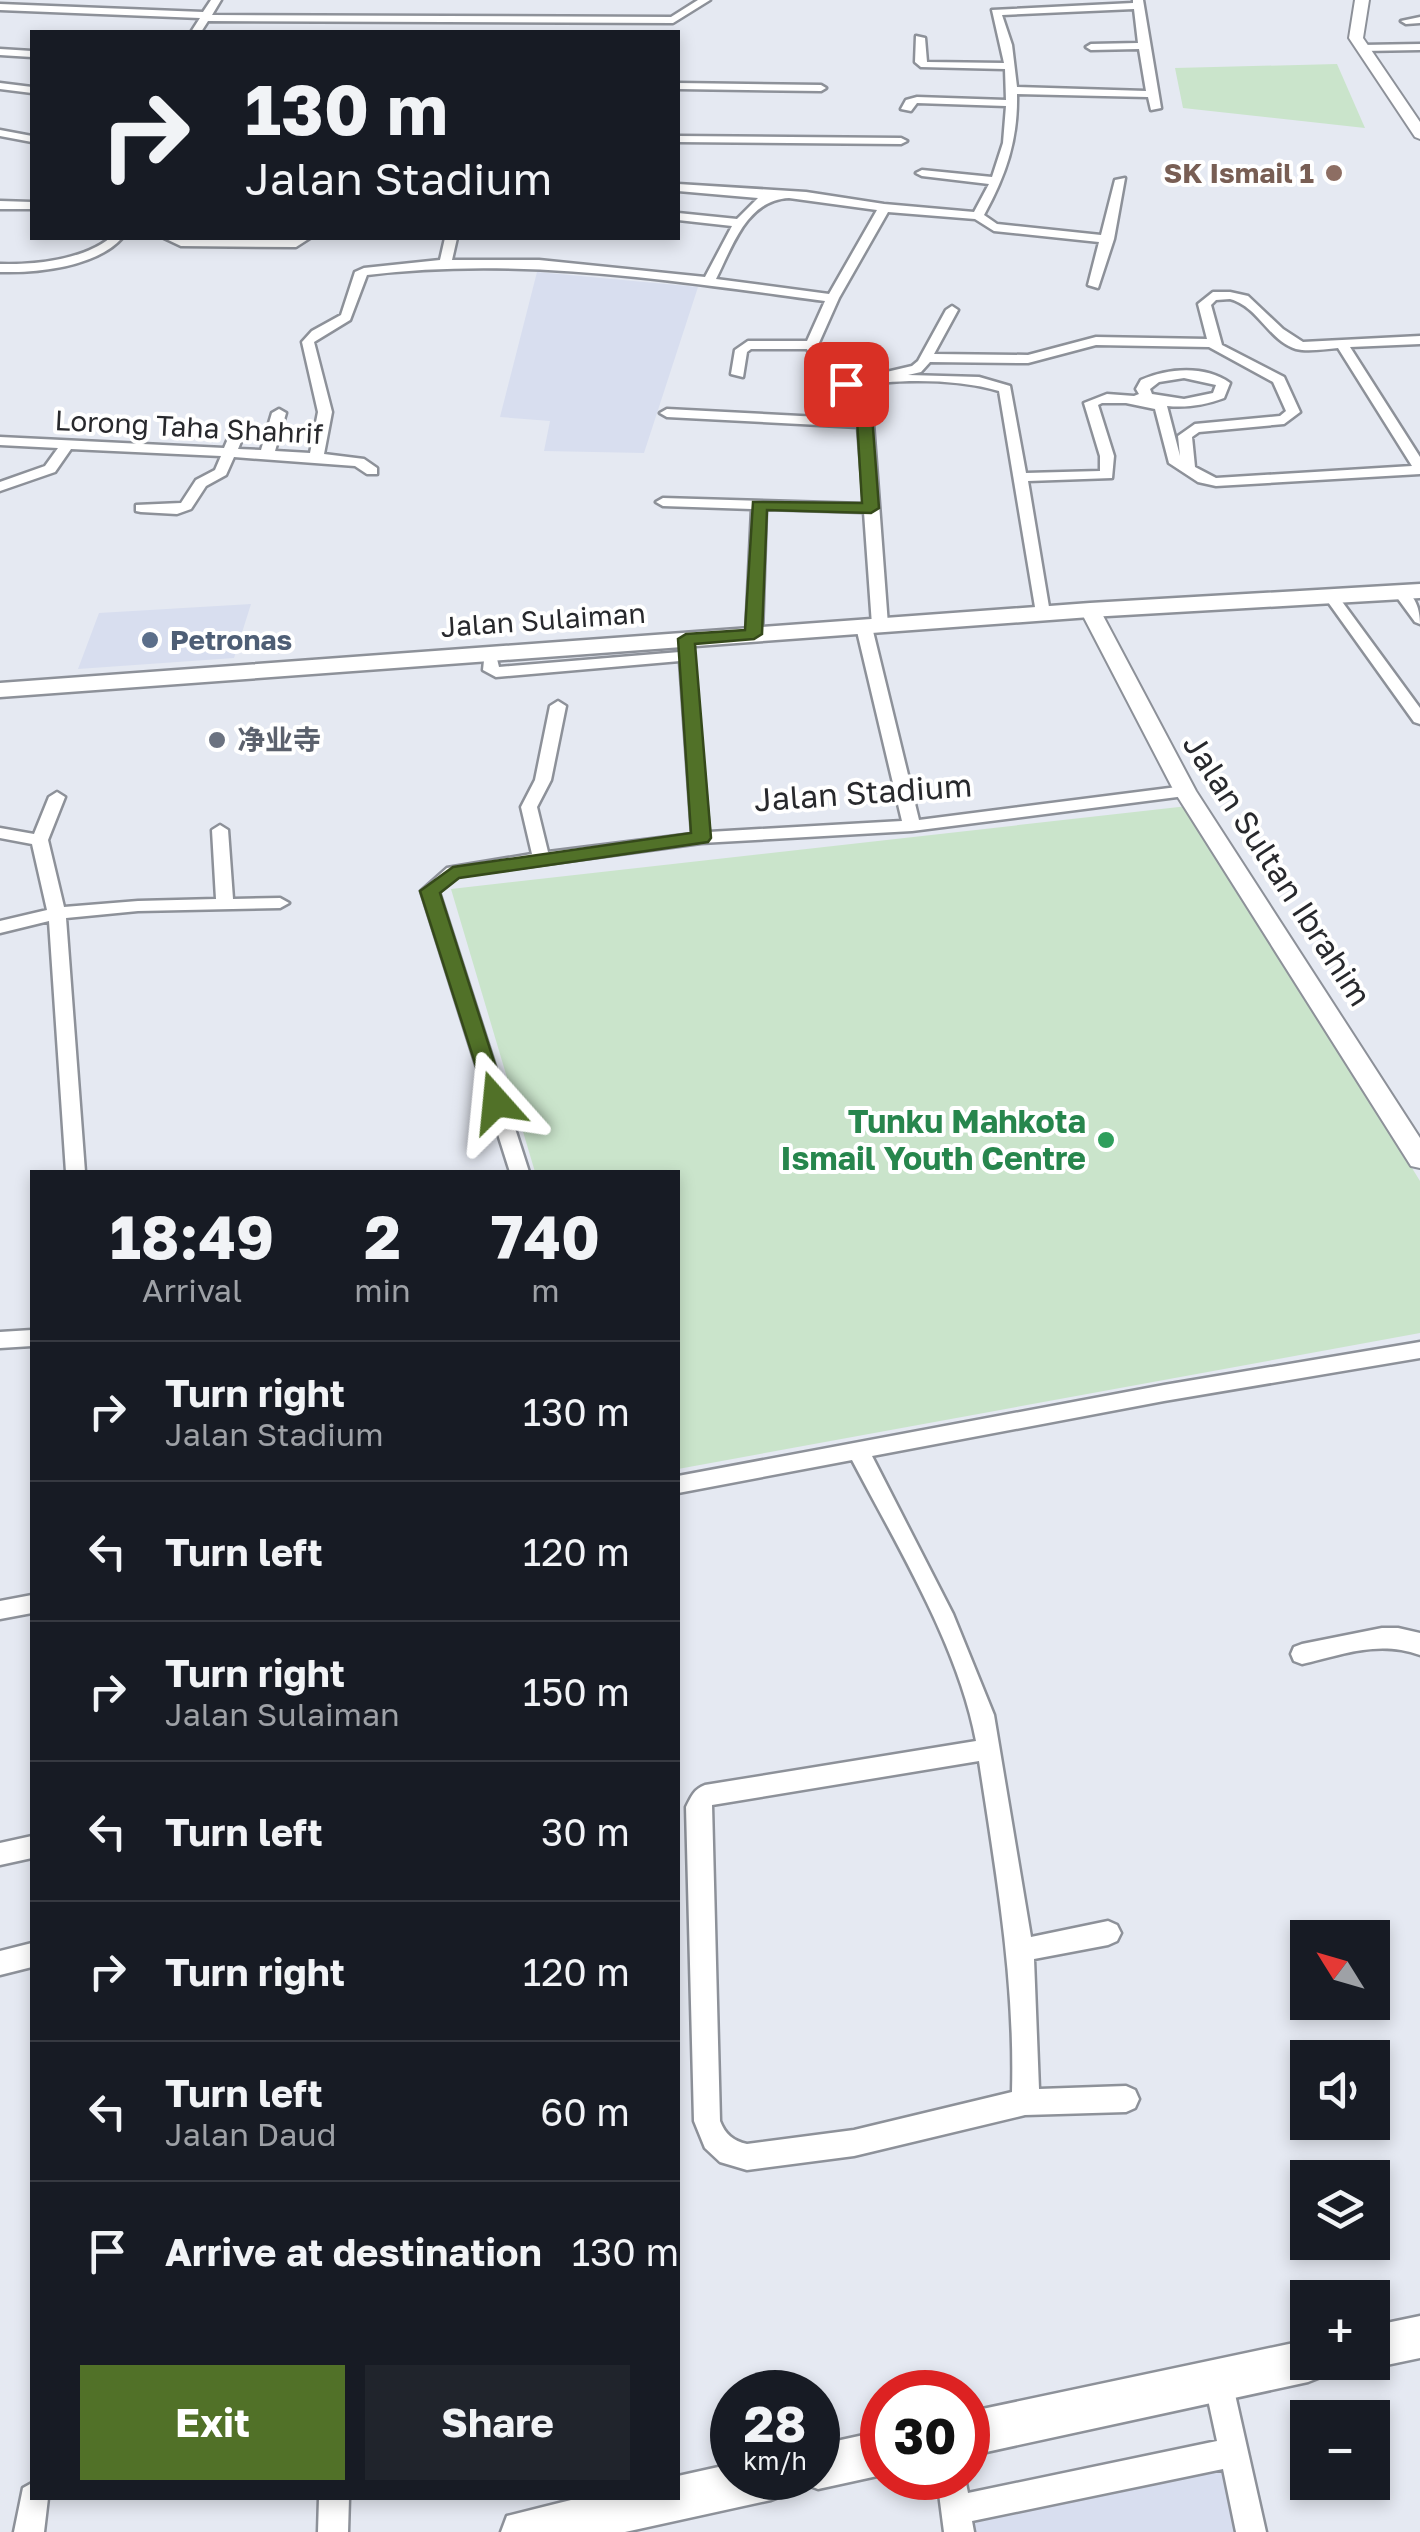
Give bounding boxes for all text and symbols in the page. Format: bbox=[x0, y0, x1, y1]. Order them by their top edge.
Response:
text: 130 m bbox=[245, 66, 448, 150]
icon: right bbox=[80, 70, 210, 200]
text: Jalan Stadium bbox=[245, 151, 552, 205]
place label: SK Ismail 1 bbox=[1164, 156, 1314, 189]
marker: SK Ismail 1 bbox=[1323, 162, 1345, 184]
pin bbox=[804, 342, 889, 427]
icon: arrive bbox=[819, 357, 874, 412]
street label: Lorong Taha Shahrif bbox=[54, 403, 324, 450]
street label: Jalan Sulaiman bbox=[439, 596, 647, 643]
place label: Petronas bbox=[170, 623, 292, 656]
marker: Petronas bbox=[139, 629, 161, 651]
place label: 净业寺 bbox=[237, 723, 321, 756]
street label: Jalan Sultan Ibrahim bbox=[1176, 726, 1380, 1012]
marker: 净业寺 bbox=[206, 729, 228, 751]
street label: Jalan Stadium bbox=[753, 765, 973, 819]
position arrow bbox=[444, 1050, 548, 1154]
place label: Tunku Mahkota Ismail Youth Centre bbox=[781, 1102, 1086, 1177]
marker: Tunku Mahkota Ismail Youth Centre bbox=[1095, 1129, 1117, 1151]
text: 18:49 bbox=[110, 1200, 274, 1272]
text: 2 bbox=[364, 1200, 401, 1272]
text: 740 bbox=[491, 1200, 600, 1272]
text: Arrival bbox=[142, 1271, 242, 1309]
text: min bbox=[354, 1271, 411, 1309]
text: m bbox=[531, 1271, 560, 1309]
text: Turn right bbox=[165, 1370, 345, 1415]
icon: right bbox=[80, 1384, 135, 1439]
text: 130 m bbox=[523, 1389, 630, 1434]
text: Jalan Stadium bbox=[165, 1415, 384, 1453]
icon: left bbox=[80, 1524, 135, 1579]
text: Turn left bbox=[165, 1529, 323, 1574]
text: 120 m bbox=[523, 1529, 630, 1574]
text: Turn right bbox=[165, 1650, 345, 1695]
icon: right bbox=[80, 1664, 135, 1719]
text: 150 m bbox=[523, 1669, 630, 1714]
text: Jalan Sulaiman bbox=[165, 1695, 400, 1733]
icon: left bbox=[80, 1804, 135, 1859]
text: Turn left bbox=[165, 1809, 323, 1854]
text: 30 m bbox=[541, 1809, 630, 1854]
north arrow bbox=[1290, 1920, 1390, 2020]
map controls bbox=[1290, 1920, 1390, 2500]
icon: right bbox=[80, 1944, 135, 1999]
text: Turn right bbox=[165, 1949, 345, 1994]
text: 120 m bbox=[523, 1949, 630, 1994]
button: sound bbox=[1290, 2040, 1390, 2140]
text: Turn left bbox=[165, 2070, 323, 2115]
icon: left bbox=[80, 2084, 135, 2139]
text: 60 m bbox=[540, 2089, 630, 2134]
text: Jalan Daud bbox=[165, 2115, 336, 2153]
button: layers bbox=[1290, 2160, 1390, 2260]
icon: arrive bbox=[80, 2224, 135, 2279]
text: Arrive at destination bbox=[165, 2229, 542, 2274]
text: 130 m bbox=[572, 2229, 679, 2274]
button: + bbox=[1290, 2280, 1390, 2380]
button: Exit bbox=[80, 2365, 345, 2480]
button: Share bbox=[365, 2365, 630, 2480]
speed limit sign: 30 bbox=[860, 2370, 990, 2500]
text: 28 bbox=[744, 2393, 806, 2453]
button: − bbox=[1290, 2400, 1390, 2500]
text: km/h bbox=[743, 2445, 807, 2476]

